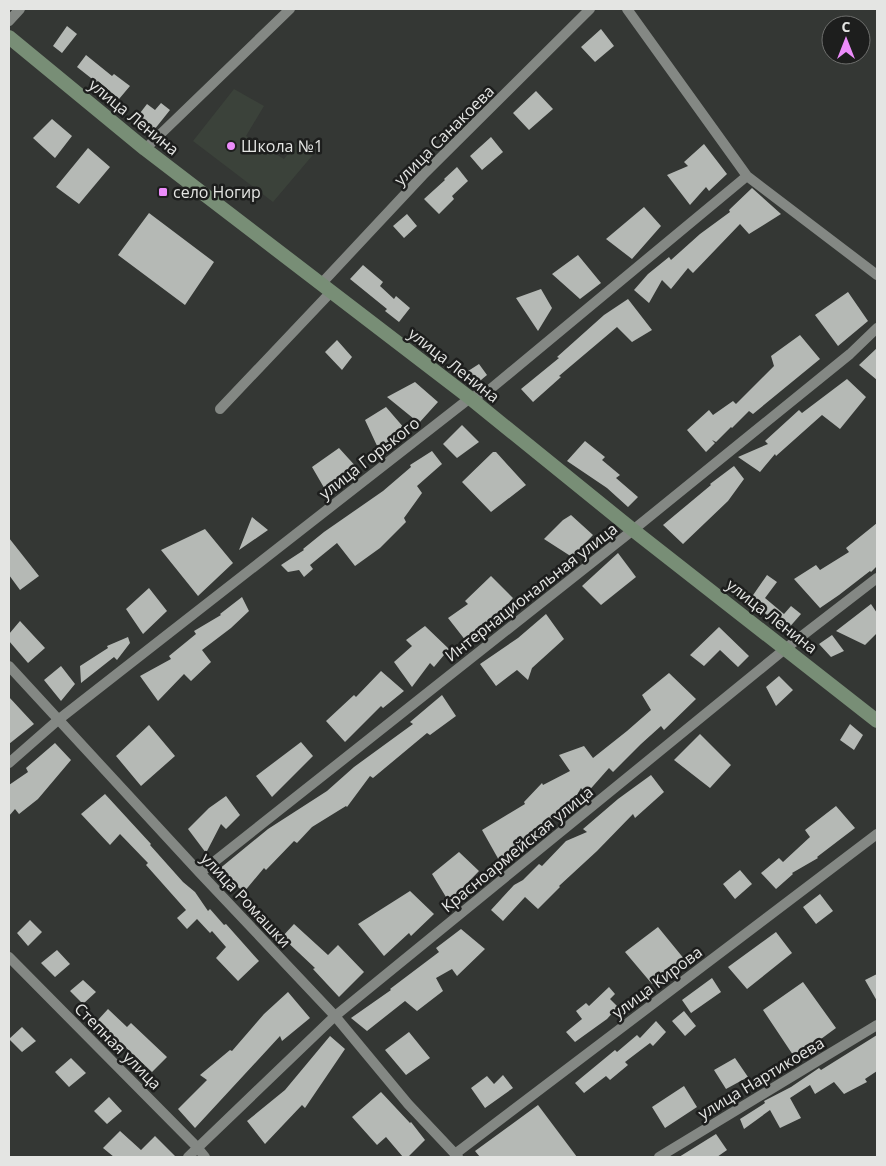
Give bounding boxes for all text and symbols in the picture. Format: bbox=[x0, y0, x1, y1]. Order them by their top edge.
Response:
north arrow bbox=[821, 15, 871, 65]
text: С bbox=[842, 17, 851, 36]
street label: улица Ленина bbox=[84, 74, 184, 160]
street label: улица Санакоева bbox=[389, 80, 499, 190]
place label: Школа №1 bbox=[241, 135, 323, 157]
marker: Школа №1 bbox=[225, 140, 237, 152]
place label: село Ногир bbox=[173, 181, 261, 203]
marker: село Ногир bbox=[157, 186, 169, 198]
street label: улица Ленина bbox=[404, 322, 504, 408]
street label: улица Горького bbox=[314, 412, 424, 504]
street label: Интернациональная улица bbox=[440, 518, 622, 666]
street label: улица Ленина bbox=[722, 573, 822, 659]
street label: Красноармейская улица bbox=[436, 781, 598, 917]
street label: улица Ромашки bbox=[196, 848, 296, 952]
street label: улица Кирова bbox=[607, 941, 707, 1023]
street label: Степная улица bbox=[70, 998, 166, 1094]
street label: улица Нартикоева bbox=[694, 1032, 828, 1124]

